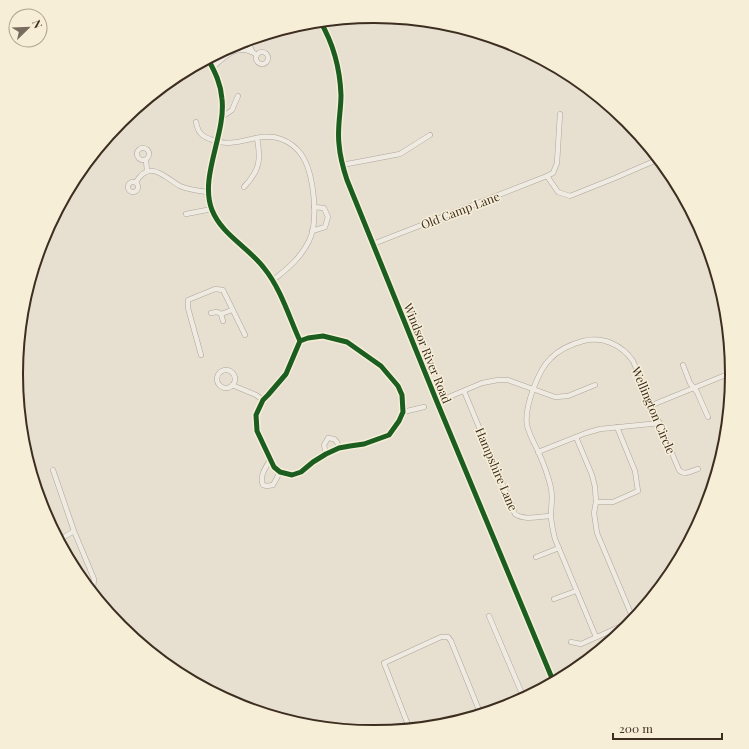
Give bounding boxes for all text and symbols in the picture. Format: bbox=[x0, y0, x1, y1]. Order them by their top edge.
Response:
north arrow bbox=[8, 8, 48, 48]
text: N bbox=[29, 17, 46, 31]
street label: Old Camp Lane bbox=[418, 188, 502, 232]
street label: Windsor River Road bbox=[400, 300, 455, 406]
street label: Wellington Circle bbox=[628, 363, 680, 456]
street label: Hampshire Lane bbox=[472, 425, 522, 513]
scale bar bbox=[613, 715, 722, 741]
text: 200 m bbox=[619, 720, 653, 736]

